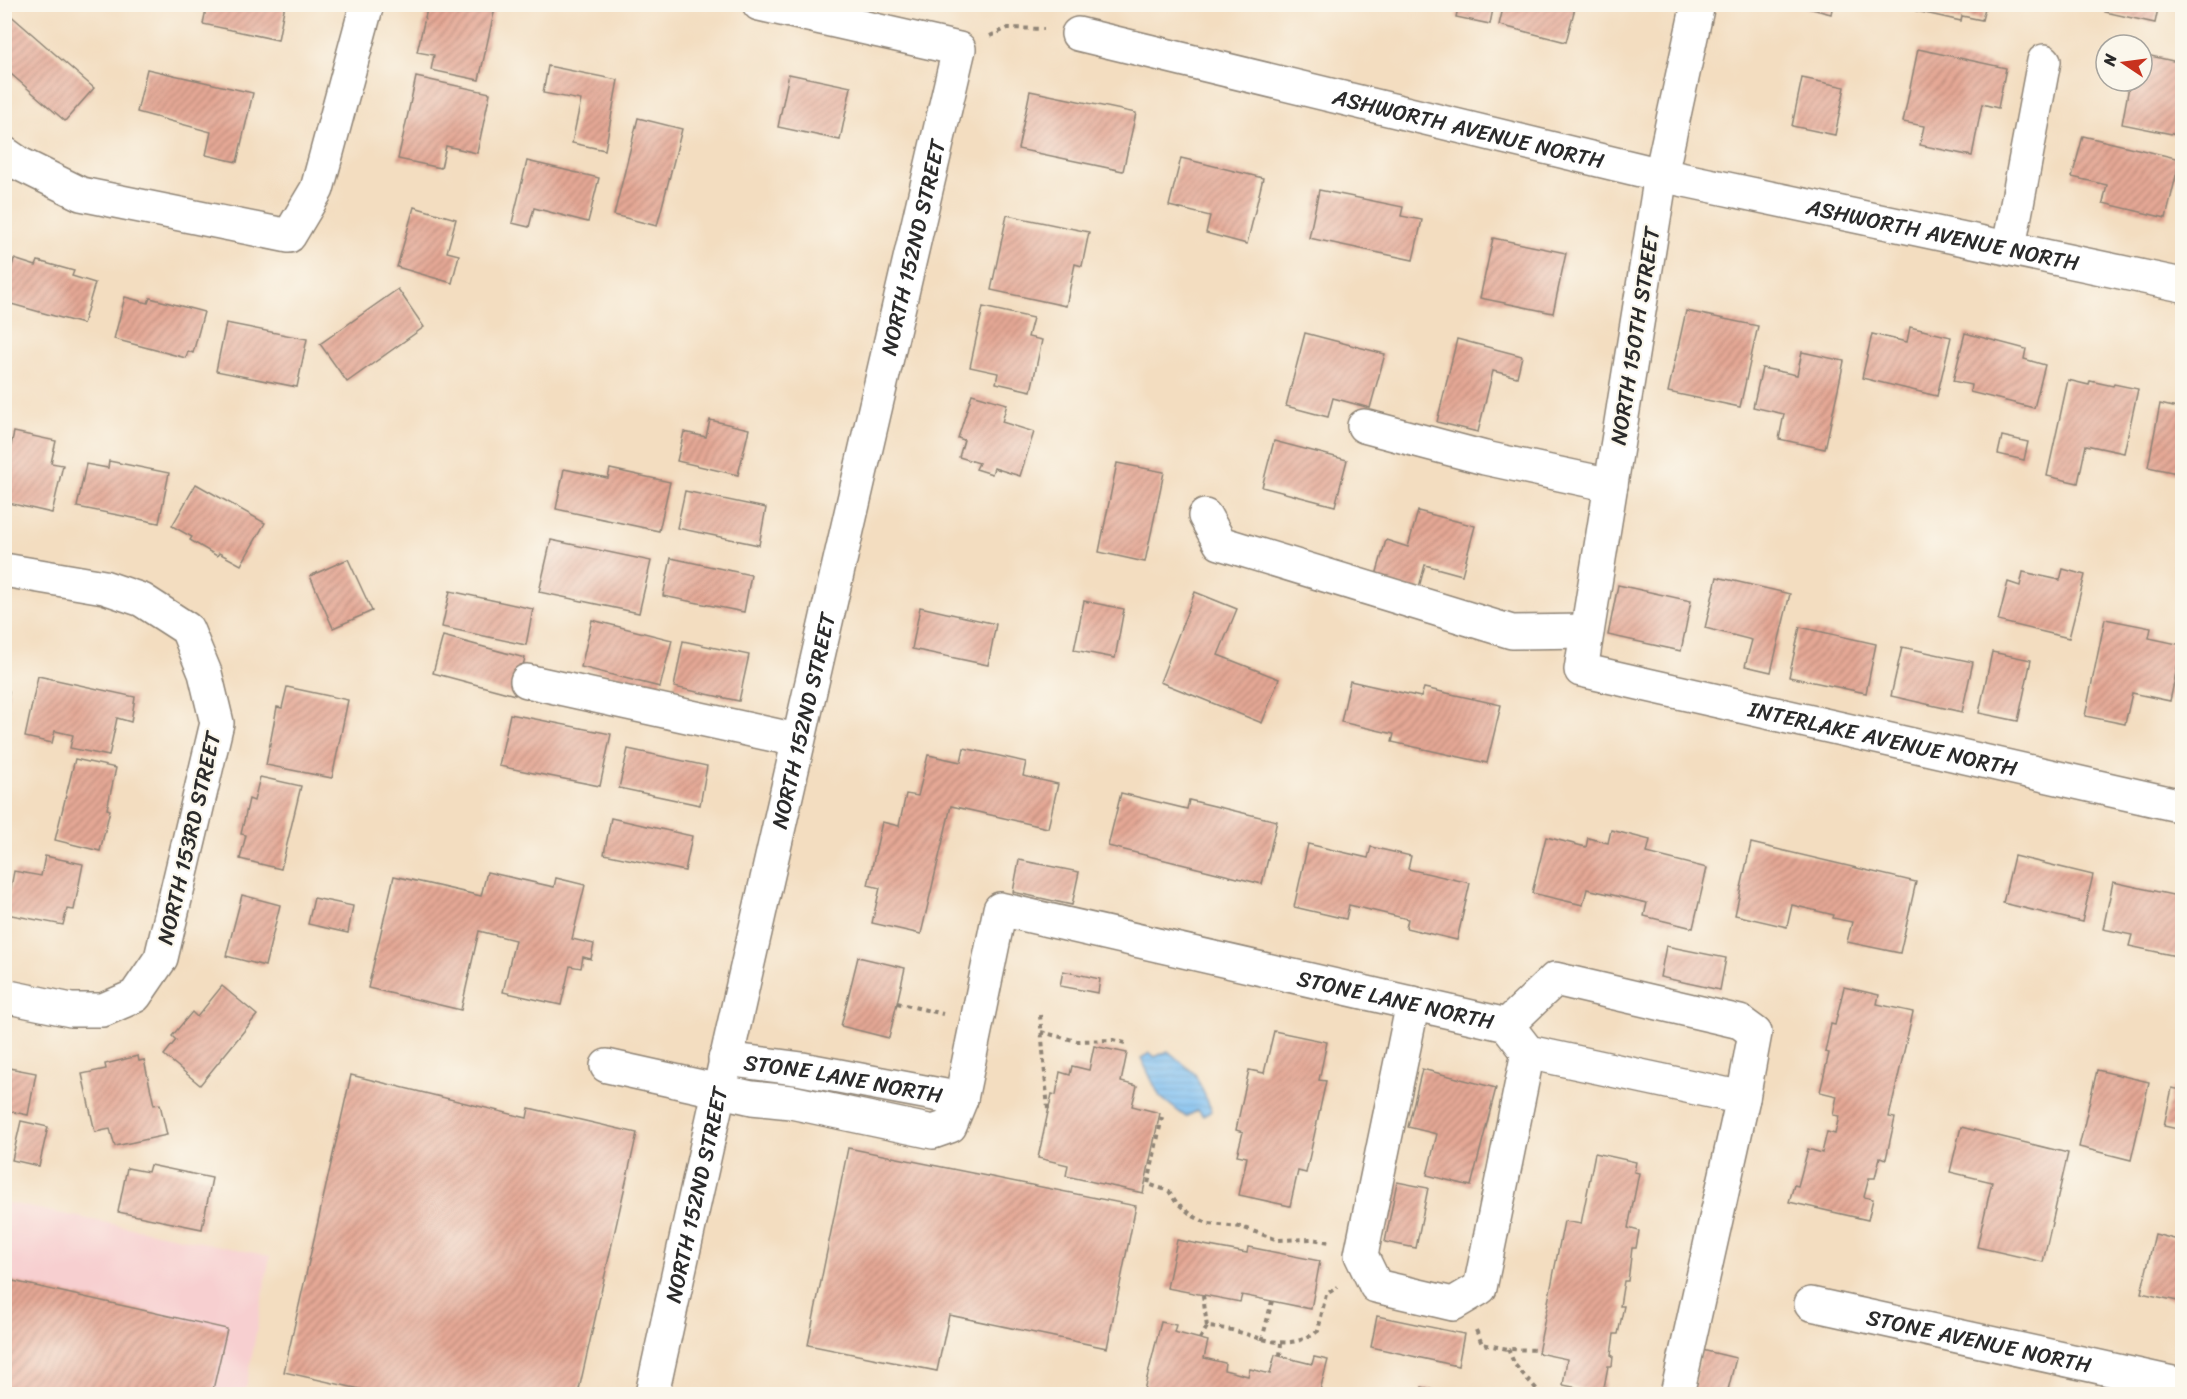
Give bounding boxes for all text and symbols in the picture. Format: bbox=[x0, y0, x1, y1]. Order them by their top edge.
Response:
north arrow bbox=[2094, 33, 2154, 93]
text: N bbox=[2094, 50, 2125, 69]
street label: ASHWORTH AVENUE NORTH bbox=[1328, 77, 1609, 180]
street label: NORTH 152ND STREET bbox=[869, 134, 957, 359]
street label: ASHWORTH AVENUE NORTH bbox=[1802, 187, 2084, 282]
street label: NORTH 150TH STREET bbox=[1599, 223, 1672, 448]
street label: NORTH 152ND STREET bbox=[759, 607, 847, 832]
street label: INTERLAKE AVENUE NORTH bbox=[1744, 689, 2022, 788]
street label: NORTH 153RD STREET bbox=[146, 726, 233, 948]
street label: STONE LANE NORTH bbox=[1293, 958, 1499, 1041]
street label: STONE LANE NORTH bbox=[742, 1042, 947, 1115]
street label: NORTH 152ND STREET bbox=[653, 1081, 739, 1307]
street label: STONE AVENUE NORTH bbox=[1863, 1297, 2096, 1384]

